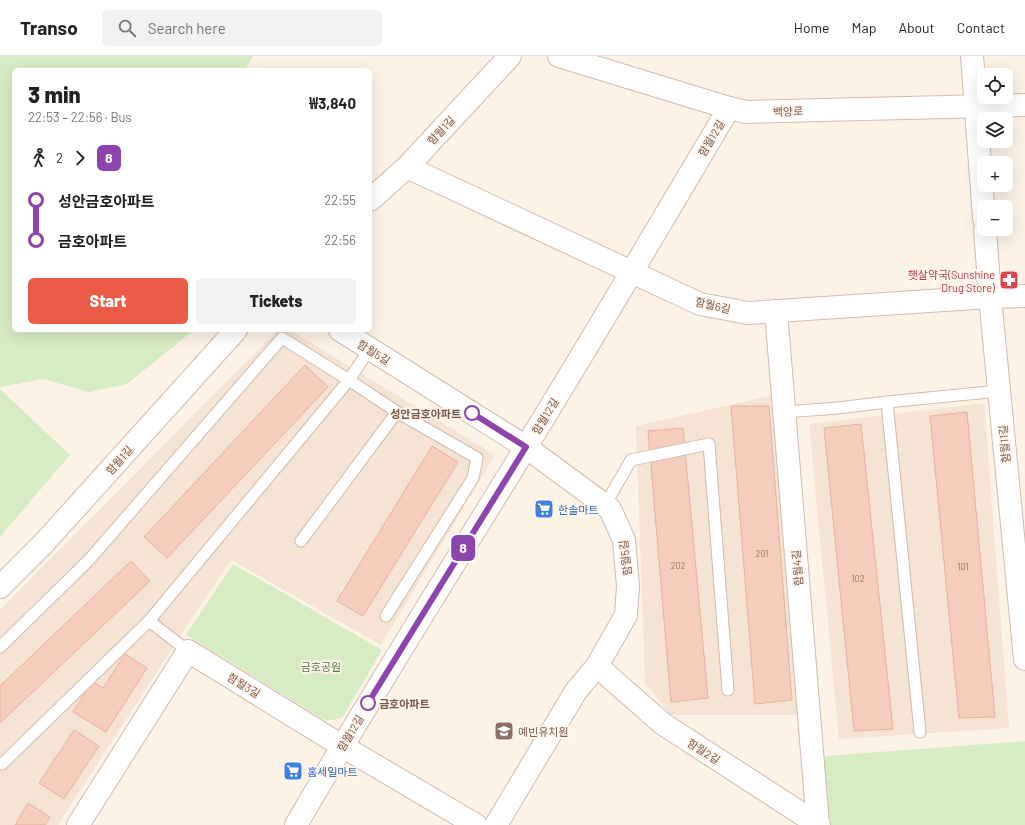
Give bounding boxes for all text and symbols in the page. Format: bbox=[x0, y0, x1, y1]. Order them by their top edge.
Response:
search box bbox=[102, 10, 382, 46]
text: Transo bbox=[20, 16, 78, 39]
icon: search bbox=[116, 17, 138, 39]
text: Search here bbox=[148, 19, 226, 37]
text: Home bbox=[794, 19, 830, 36]
text: Map bbox=[852, 19, 876, 36]
text: About bbox=[898, 19, 935, 36]
text: Contact bbox=[957, 19, 1005, 36]
map controls bbox=[977, 68, 1013, 236]
button: locate bbox=[977, 68, 1013, 104]
text: 3 min bbox=[28, 81, 81, 107]
text: ₩3,840 bbox=[309, 94, 356, 112]
street label: 백양로 bbox=[773, 104, 803, 118]
text: 22:53 – 22:56 · Bus bbox=[28, 109, 132, 125]
button: layers bbox=[977, 112, 1013, 148]
street label: 함월1길 bbox=[425, 113, 457, 147]
street label: 함월12길 bbox=[695, 117, 727, 159]
icon: walk bbox=[28, 147, 50, 169]
icon: forward bbox=[69, 147, 91, 169]
text: 8 bbox=[105, 149, 113, 166]
text: 2 bbox=[56, 150, 63, 166]
button: + bbox=[977, 156, 1013, 192]
text: 성안금호아파트 bbox=[58, 192, 155, 210]
text: 22:55 bbox=[324, 192, 356, 208]
button: − bbox=[977, 200, 1013, 236]
text: 금호아파트 bbox=[58, 232, 127, 250]
text: 22:56 bbox=[324, 232, 356, 248]
place label: 햇살약국(Sunshine Drug Store) bbox=[908, 268, 995, 294]
pharmacy icon: 햇살약국(Sunshine Drug Store) bbox=[998, 269, 1020, 291]
button: Start bbox=[28, 278, 188, 324]
button: Tickets bbox=[196, 278, 356, 324]
street label: 함월6길 bbox=[694, 295, 732, 315]
street label: 함월5길 bbox=[355, 337, 393, 367]
street label: 함월12길 bbox=[529, 395, 561, 437]
marker: 성안금호아파트 bbox=[464, 405, 480, 421]
place label: 성안금호아파트 bbox=[390, 407, 461, 420]
street label: 함월11길 bbox=[996, 424, 1012, 464]
street label: 함월1길 bbox=[103, 443, 135, 477]
supermarket icon: 한솔마트 bbox=[533, 498, 555, 520]
place label: 한솔마트 bbox=[558, 503, 598, 516]
line badge: 8 bbox=[450, 535, 476, 561]
text: 8 bbox=[459, 539, 467, 556]
street label: 함월5길 bbox=[616, 539, 634, 577]
house number: 201 bbox=[756, 548, 768, 559]
street label: 함월4길 bbox=[789, 549, 805, 587]
house number: 202 bbox=[671, 560, 686, 571]
house number: 101 bbox=[957, 561, 969, 572]
house number: 102 bbox=[851, 573, 865, 584]
park label: 금호공원 bbox=[301, 660, 341, 673]
street label: 함월3길 bbox=[225, 670, 263, 700]
marker: 금호아파트 bbox=[360, 695, 376, 711]
place label: 금호아파트 bbox=[379, 697, 430, 710]
street label: 함월12길 bbox=[334, 712, 366, 754]
school or university icon: 예빈유치원 bbox=[493, 720, 515, 742]
place label: 예빈유치원 bbox=[518, 725, 569, 738]
street label: 함월2길 bbox=[685, 736, 723, 766]
supermarket icon: 홈세일마트 bbox=[282, 760, 304, 782]
place label: 홈세일마트 bbox=[307, 765, 358, 778]

